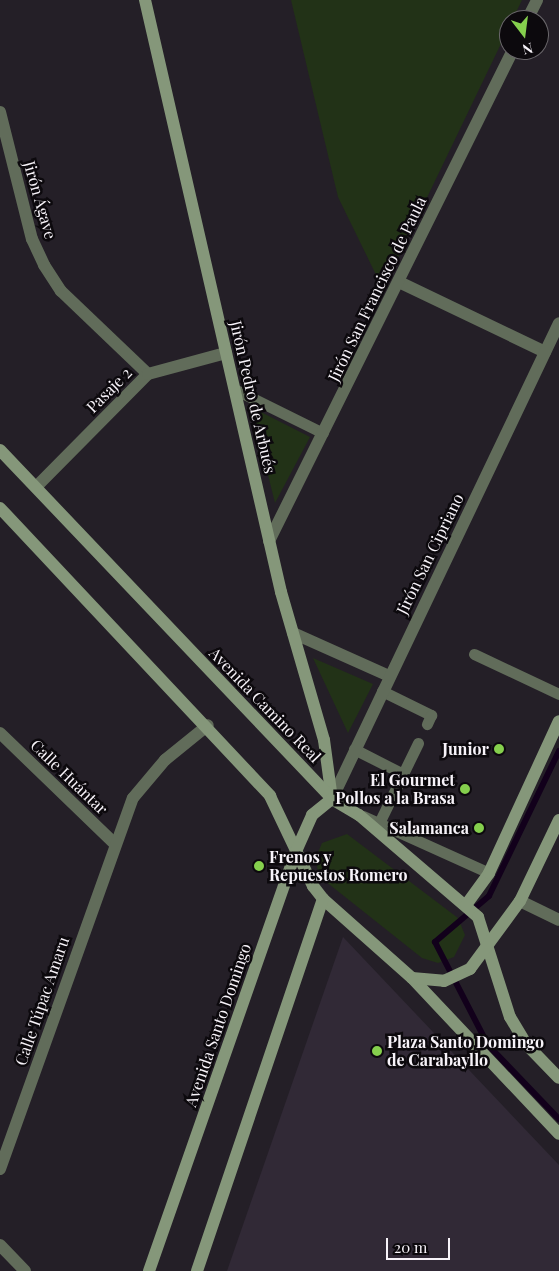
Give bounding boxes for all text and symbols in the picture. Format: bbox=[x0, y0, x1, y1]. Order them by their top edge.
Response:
north arrow bbox=[499, 10, 549, 60]
text: N bbox=[520, 39, 535, 59]
street label: Jirón Ágave bbox=[20, 158, 60, 242]
street label: Jirón San Francisco de Paula bbox=[324, 193, 430, 385]
street label: Jirón Pedro de Arbués bbox=[226, 318, 280, 476]
street label: Pasaje 2 bbox=[82, 363, 136, 417]
street label: Jirón San Cipriano bbox=[392, 490, 468, 618]
street label: Avenida Camino Real bbox=[205, 643, 325, 767]
street label: Calle Huántar bbox=[27, 736, 111, 818]
place label: Junior bbox=[442, 739, 489, 759]
marker: Junior bbox=[493, 743, 505, 755]
place label: El Gourmet Pollos a la Brasa bbox=[335, 770, 455, 808]
marker: El Gourmet Pollos a la Brasa bbox=[459, 783, 471, 795]
place label: Salamanca bbox=[389, 818, 469, 838]
marker: Salamanca bbox=[473, 822, 485, 834]
place label: Frenos y Repuestos Romero bbox=[269, 847, 407, 885]
marker: Frenos y Repuestos Romero bbox=[253, 860, 265, 872]
street label: Calle Túpac Amaru bbox=[11, 934, 73, 1068]
street label: Avenida Santo Domingo bbox=[181, 941, 255, 1109]
place label: Plaza Santo Domingo de Carabayllo bbox=[387, 1032, 544, 1070]
marker: Plaza Santo Domingo de Carabayllo bbox=[371, 1045, 383, 1057]
scale bar bbox=[389, 1228, 453, 1260]
text: 20 m bbox=[394, 1237, 427, 1257]

